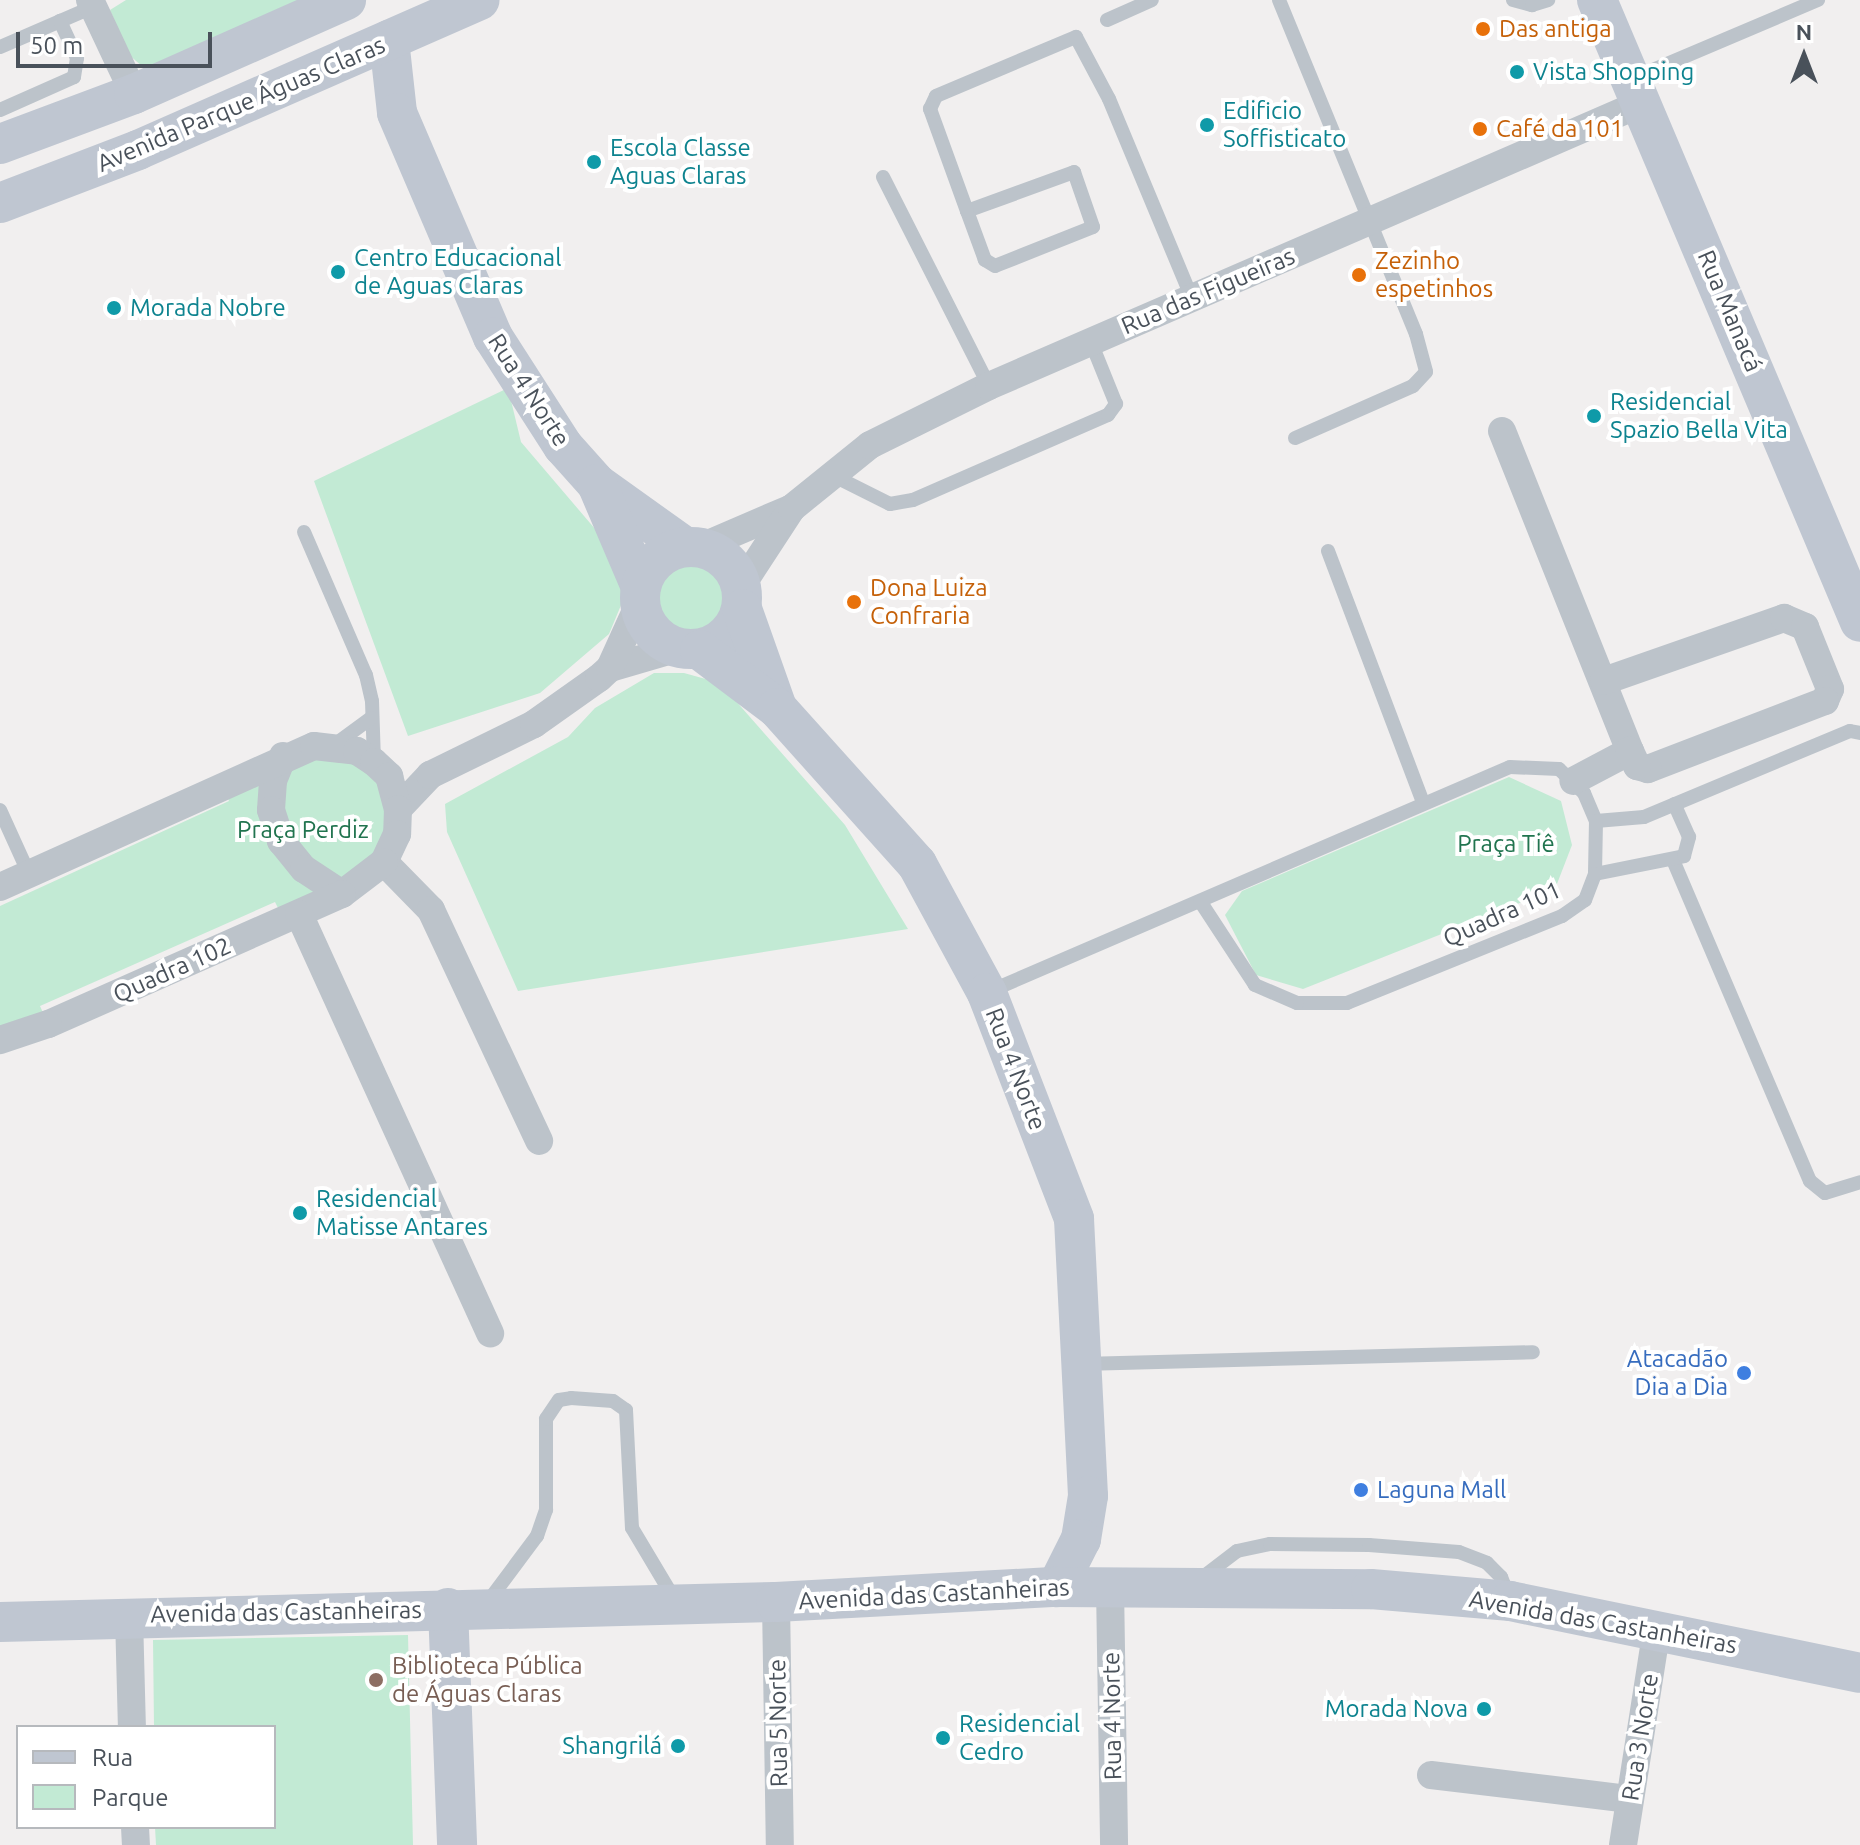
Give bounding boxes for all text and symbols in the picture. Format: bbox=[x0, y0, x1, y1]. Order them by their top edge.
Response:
place label: Das antiga bbox=[1499, 15, 1612, 43]
scale bar bbox=[20, 16, 216, 66]
north arrow bbox=[1764, 16, 1844, 96]
text: N bbox=[1796, 19, 1812, 44]
marker: Das antiga bbox=[1474, 20, 1492, 38]
street label: Avenida Parque Águas Claras bbox=[93, 30, 389, 178]
text: 50 m bbox=[30, 32, 83, 59]
place label: Vista Shopping bbox=[1533, 58, 1694, 86]
marker: Vista Shopping bbox=[1508, 63, 1526, 81]
place label: Edificio Soffisticato bbox=[1223, 97, 1346, 153]
place label: Café da 101 bbox=[1496, 115, 1623, 143]
marker: Edificio Soffisticato bbox=[1198, 116, 1216, 134]
marker: Café da 101 bbox=[1471, 120, 1489, 138]
place label: Escola Classe Aguas Claras bbox=[610, 134, 751, 190]
marker: Escola Classe Aguas Claras bbox=[585, 153, 603, 171]
street label: Rua das Figueiras bbox=[1117, 241, 1299, 341]
place label: Centro Educacional de Aguas Claras bbox=[354, 244, 561, 300]
street label: Rua Manacá bbox=[1692, 246, 1768, 376]
place label: Zezinho espetinhos bbox=[1375, 247, 1493, 303]
marker: Centro Educacional de Aguas Claras bbox=[329, 263, 347, 281]
marker: Zezinho espetinhos bbox=[1350, 266, 1368, 284]
place label: Morada Nobre bbox=[130, 294, 286, 322]
marker: Morada Nobre bbox=[105, 299, 123, 317]
street label: Rua 4 Norte bbox=[482, 328, 576, 452]
place label: Residencial Spazio Bella Vita bbox=[1610, 388, 1788, 444]
marker: Residencial Spazio Bella Vita bbox=[1585, 407, 1603, 425]
place label: Dona Luiza Confraria bbox=[870, 574, 988, 630]
marker: Dona Luiza Confraria bbox=[845, 593, 863, 611]
park label: Praça Perdiz bbox=[237, 816, 369, 844]
park label: Praça Tiê bbox=[1457, 830, 1555, 858]
street label: Quadra 101 bbox=[1438, 875, 1566, 953]
street label: Quadra 102 bbox=[108, 931, 236, 1009]
street label: Rua 4 Norte bbox=[980, 1004, 1052, 1134]
place label: Residencial Matisse Antares bbox=[316, 1185, 488, 1241]
marker: Residencial Matisse Antares bbox=[291, 1204, 309, 1222]
place label: Atacadão Dia a Dia bbox=[1627, 1345, 1728, 1401]
marker: Atacadão Dia a Dia bbox=[1735, 1364, 1753, 1382]
place label: Laguna Mall bbox=[1377, 1476, 1506, 1504]
marker: Laguna Mall bbox=[1352, 1481, 1370, 1499]
street label: Avenida das Castanheiras bbox=[798, 1573, 1070, 1615]
street label: Avenida das Castanheiras bbox=[1467, 1584, 1739, 1660]
street label: Avenida das Castanheiras bbox=[150, 1595, 422, 1629]
place label: Biblioteca Pública de Águas Claras bbox=[392, 1652, 582, 1708]
street label: Rua 4 Norte bbox=[1096, 1652, 1128, 1780]
street label: Rua 5 Norte bbox=[762, 1659, 794, 1787]
marker: Biblioteca Pública de Águas Claras bbox=[367, 1671, 385, 1689]
street label: Rua 3 Norte bbox=[1616, 1671, 1664, 1803]
place label: Morada Nova bbox=[1325, 1695, 1468, 1723]
marker: Morada Nova bbox=[1475, 1700, 1493, 1718]
place label: Residencial Cedro bbox=[959, 1710, 1080, 1766]
legend bbox=[16, 1725, 276, 1829]
marker: Residencial Cedro bbox=[934, 1729, 952, 1747]
place label: Shangrilá bbox=[562, 1732, 662, 1760]
marker: Shangrilá bbox=[669, 1737, 687, 1755]
text: Rua bbox=[92, 1744, 133, 1771]
text: Parque bbox=[92, 1784, 169, 1811]

